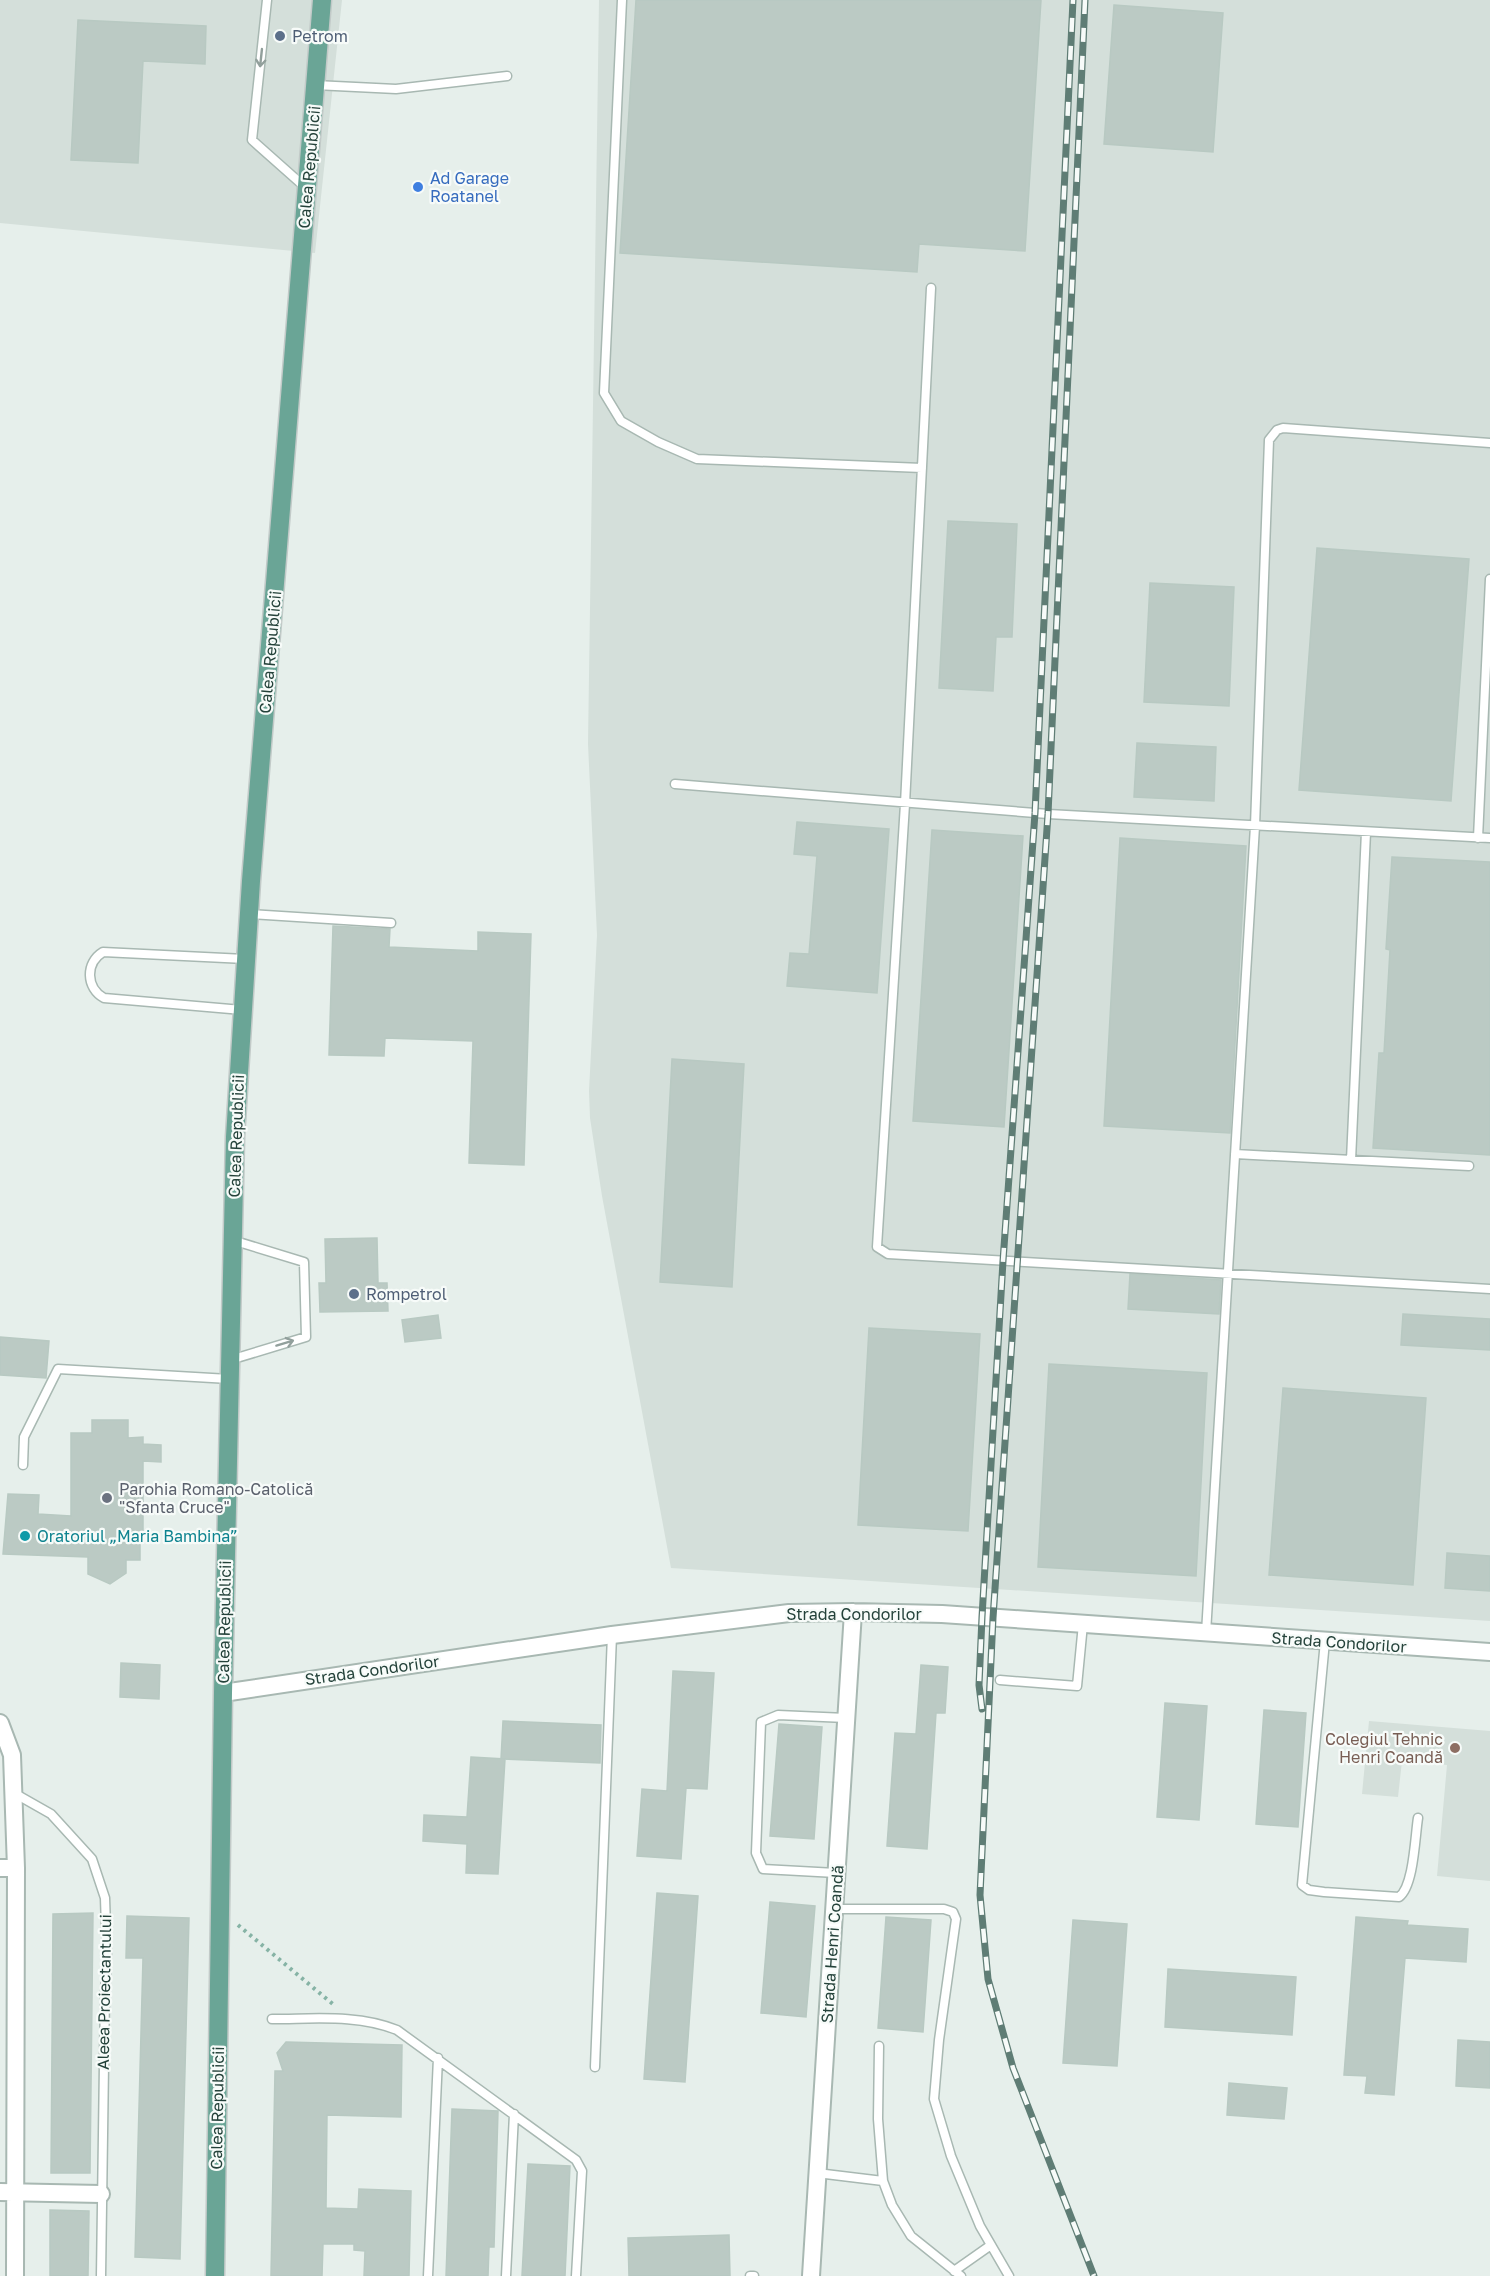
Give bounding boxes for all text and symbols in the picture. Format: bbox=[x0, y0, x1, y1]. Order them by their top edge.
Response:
place label: Petrom bbox=[292, 26, 348, 46]
marker: Petrom bbox=[273, 29, 287, 43]
one-way arrow bbox=[255, 48, 266, 68]
street label: Calea Republicii bbox=[294, 105, 324, 229]
place label: Ad Garage Roatanel bbox=[430, 168, 509, 206]
marker: Ad Garage Roatanel bbox=[411, 180, 425, 194]
street label: Calea Republicii bbox=[255, 590, 285, 714]
street label: Calea Republicii bbox=[224, 1074, 248, 1198]
place label: Rompetrol bbox=[366, 1284, 447, 1304]
marker: Rompetrol bbox=[347, 1287, 361, 1301]
one-way arrow bbox=[275, 1337, 294, 1348]
place label: Parohia Romano-Catolică "Sfanta Cruce" bbox=[119, 1479, 313, 1517]
marker: Parohia Romano-Catolică "Sfanta Cruce" bbox=[100, 1491, 114, 1505]
place label: Oratoriul „Maria Bambina” bbox=[37, 1526, 238, 1546]
marker: Oratoriul „Maria Bambina” bbox=[18, 1529, 32, 1543]
street label: Calea Republicii bbox=[213, 1560, 235, 1684]
street label: Strada Condorilor bbox=[786, 1604, 922, 1624]
street label: Strada Condorilor bbox=[1271, 1627, 1407, 1657]
street label: Strada Condorilor bbox=[304, 1651, 440, 1689]
place label: Colegiul Tehnic Henri Coandă bbox=[1325, 1729, 1443, 1767]
marker: Colegiul Tehnic Henri Coandă bbox=[1448, 1741, 1462, 1755]
street label: Strada Henri Coandă bbox=[817, 1864, 847, 2024]
street label: Aleea Proiectantului bbox=[93, 1914, 115, 2070]
street label: Calea Republicii bbox=[206, 2046, 228, 2170]

